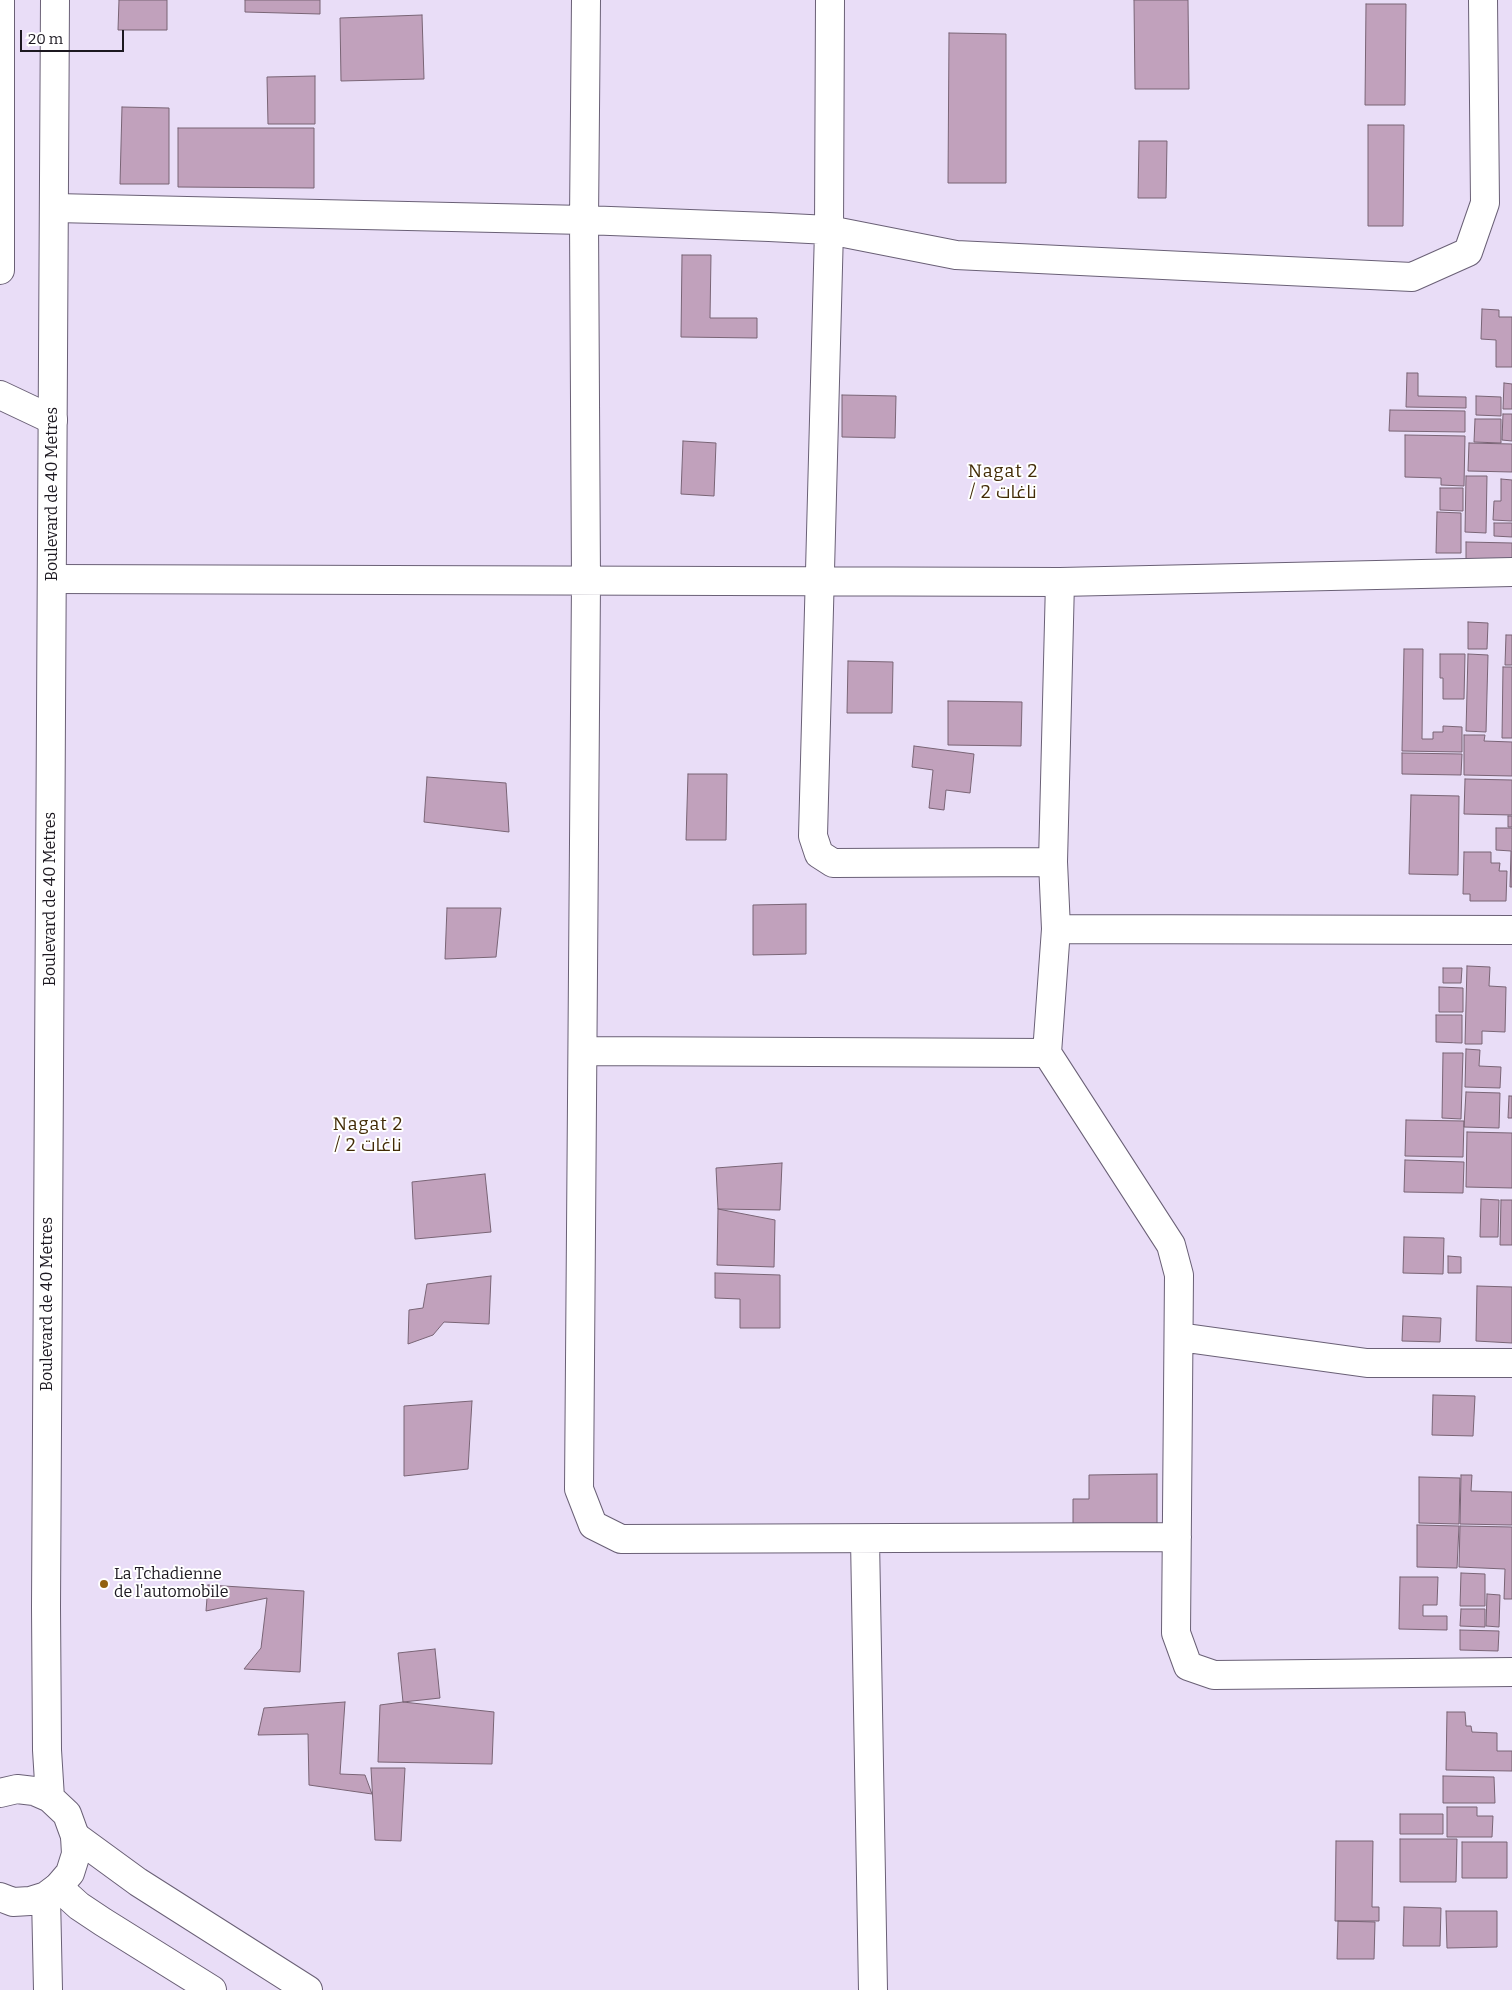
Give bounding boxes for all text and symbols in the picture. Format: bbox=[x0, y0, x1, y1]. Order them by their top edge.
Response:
scale bar bbox=[22, 20, 126, 52]
text: 20 m bbox=[28, 30, 63, 48]
street label: Boulevard de 40 Metres bbox=[43, 407, 63, 581]
district label: Nagat 2 / ناغات 2 bbox=[967, 461, 1039, 504]
street label: Boulevard de 40 Metres bbox=[41, 812, 61, 986]
district label: Nagat 2 / ناغات 2 bbox=[332, 1114, 404, 1156]
street label: Boulevard de 40 Metres bbox=[38, 1217, 58, 1391]
place label: La Tchadienne de l'automobile bbox=[114, 1565, 228, 1603]
marker: La Tchadienne de l'automobile bbox=[98, 1578, 110, 1590]

